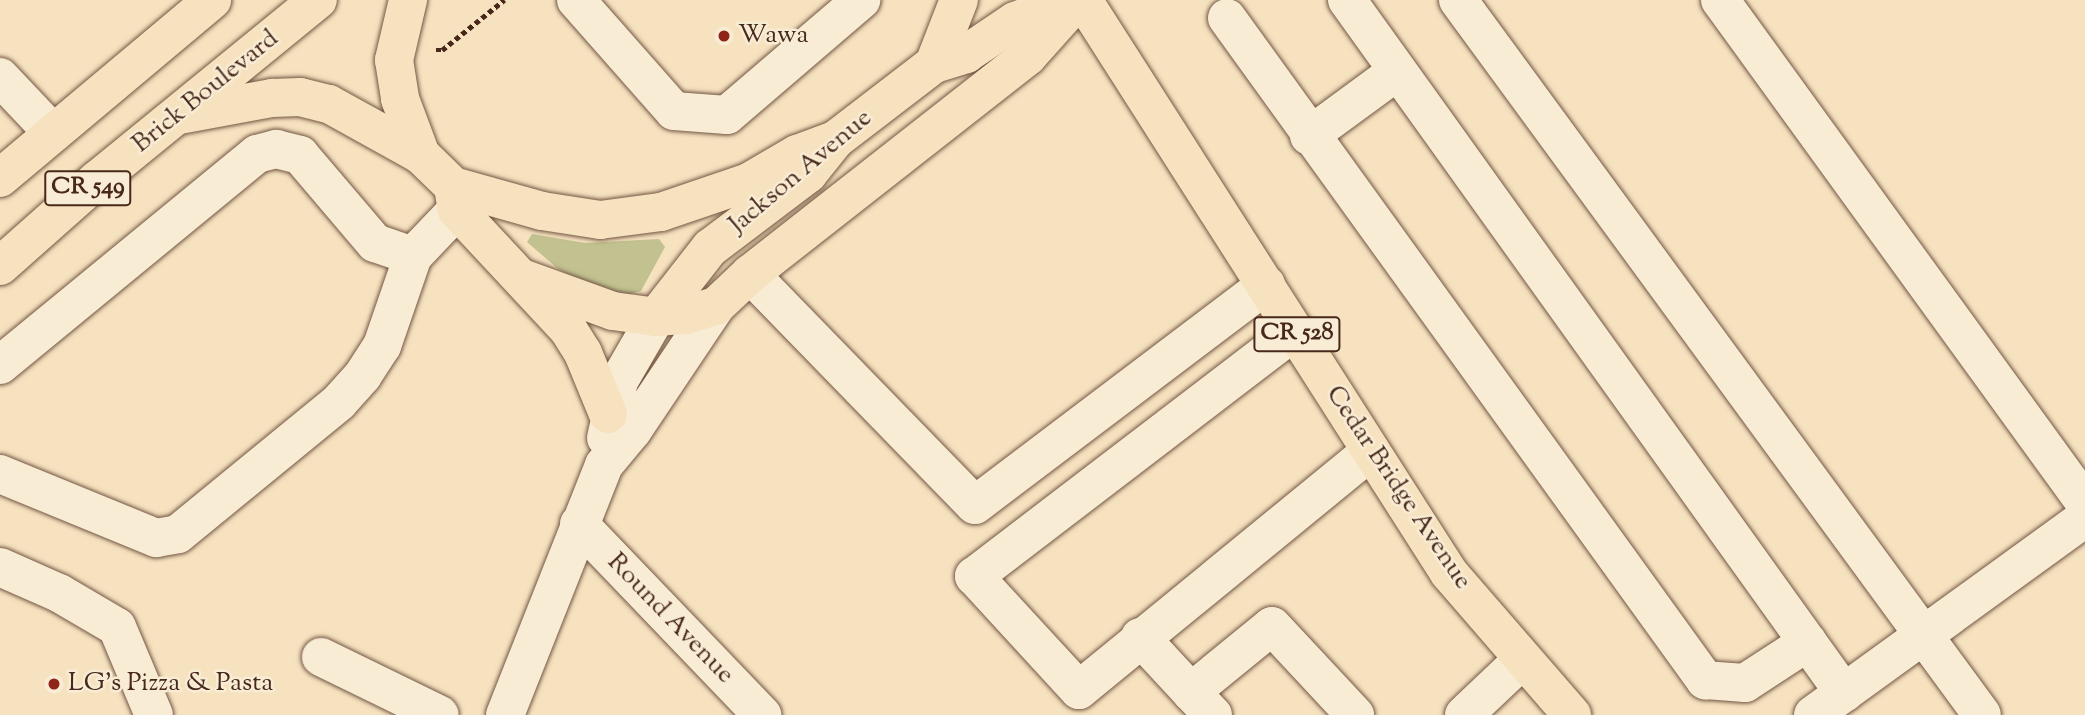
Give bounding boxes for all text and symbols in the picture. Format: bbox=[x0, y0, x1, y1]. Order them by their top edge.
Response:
place label: Wawa bbox=[738, 20, 808, 52]
street label: Brick Boulevard bbox=[127, 24, 285, 160]
marker: Wawa bbox=[716, 28, 732, 44]
street label: Jackson Avenue bbox=[723, 103, 879, 241]
road number: CR 549 bbox=[44, 168, 132, 208]
road number: CR 528 bbox=[1253, 314, 1341, 354]
street label: Cedar Bridge Avenue bbox=[1318, 380, 1478, 596]
street label: Round Avenue bbox=[600, 547, 740, 691]
place label: LG’s Pizza & Pasta bbox=[68, 668, 273, 700]
marker: LG’s Pizza & Pasta bbox=[46, 676, 62, 692]

